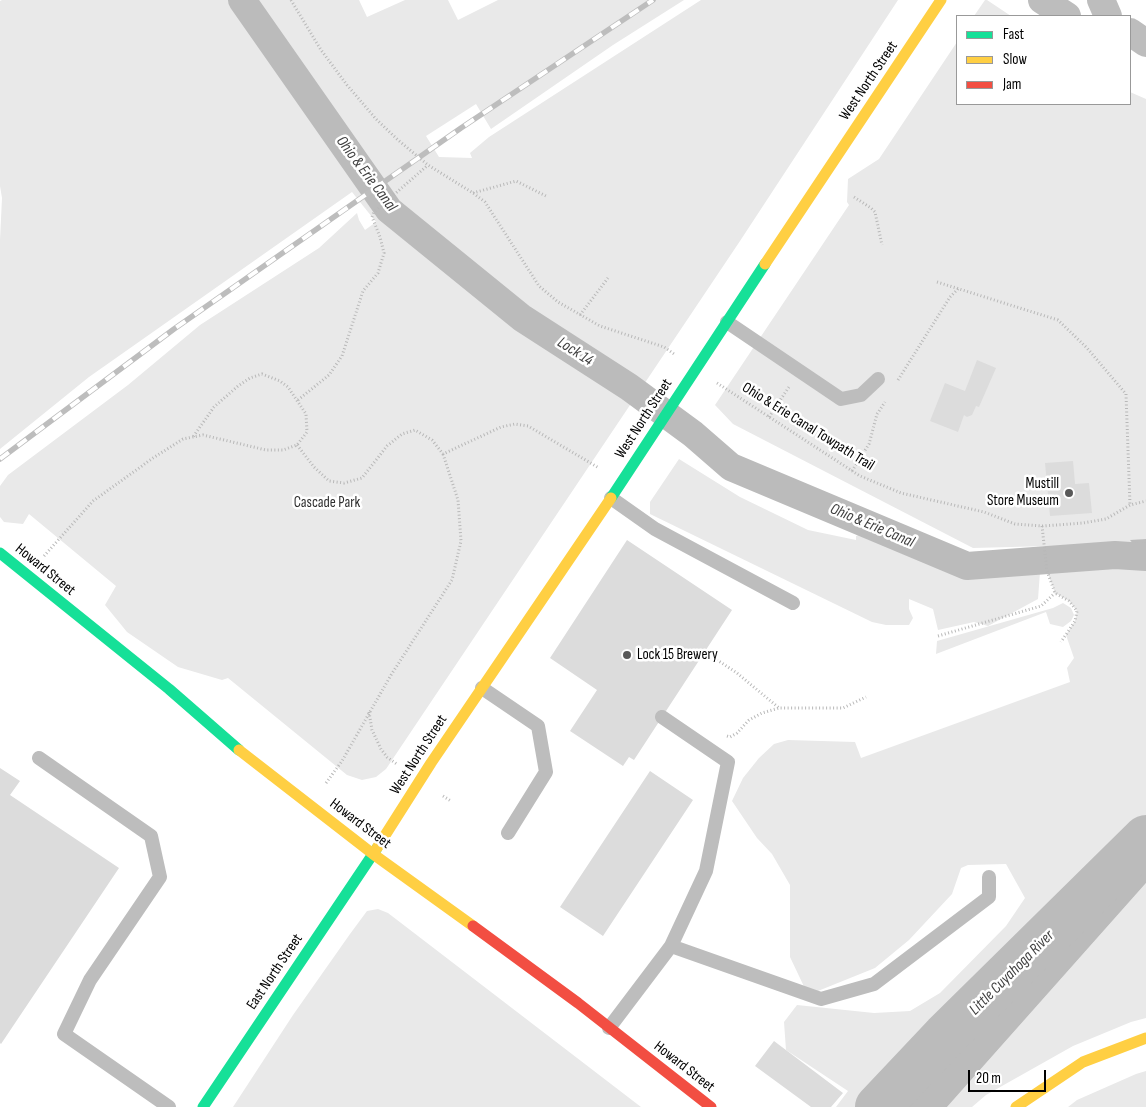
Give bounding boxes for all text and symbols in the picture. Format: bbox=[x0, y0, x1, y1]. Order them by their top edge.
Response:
legend bbox=[956, 15, 1131, 105]
text: Fast bbox=[1003, 25, 1024, 44]
street label: West North Street bbox=[836, 38, 902, 124]
text: Slow bbox=[1003, 50, 1027, 69]
text: Jam bbox=[1003, 75, 1021, 94]
water label: Ohio & Erie Canal bbox=[331, 132, 401, 216]
water label: Lock 14 bbox=[553, 333, 597, 371]
street label: West North Street bbox=[612, 376, 676, 462]
street label: Ohio & Erie Canal Towpath Trail bbox=[739, 379, 877, 475]
place label: Mustill Store Museum bbox=[987, 475, 1059, 510]
marker: Mustill Store Museum bbox=[1063, 487, 1075, 499]
park label: Cascade Park bbox=[294, 494, 360, 512]
water label: Ohio & Erie Canal bbox=[827, 500, 917, 552]
street label: Howard Street bbox=[11, 540, 79, 600]
place label: Lock 15 Brewery bbox=[637, 646, 718, 664]
marker: Lock 15 Brewery bbox=[621, 649, 633, 661]
street label: West North Street bbox=[387, 712, 451, 798]
street label: Howard Street bbox=[326, 795, 394, 853]
water label: Little Cuyahoga River bbox=[966, 927, 1058, 1019]
street label: East North Street bbox=[243, 931, 307, 1013]
street label: Howard Street bbox=[650, 1038, 718, 1096]
scale bar bbox=[971, 1060, 1048, 1092]
text: 20 m bbox=[976, 1069, 1001, 1088]

